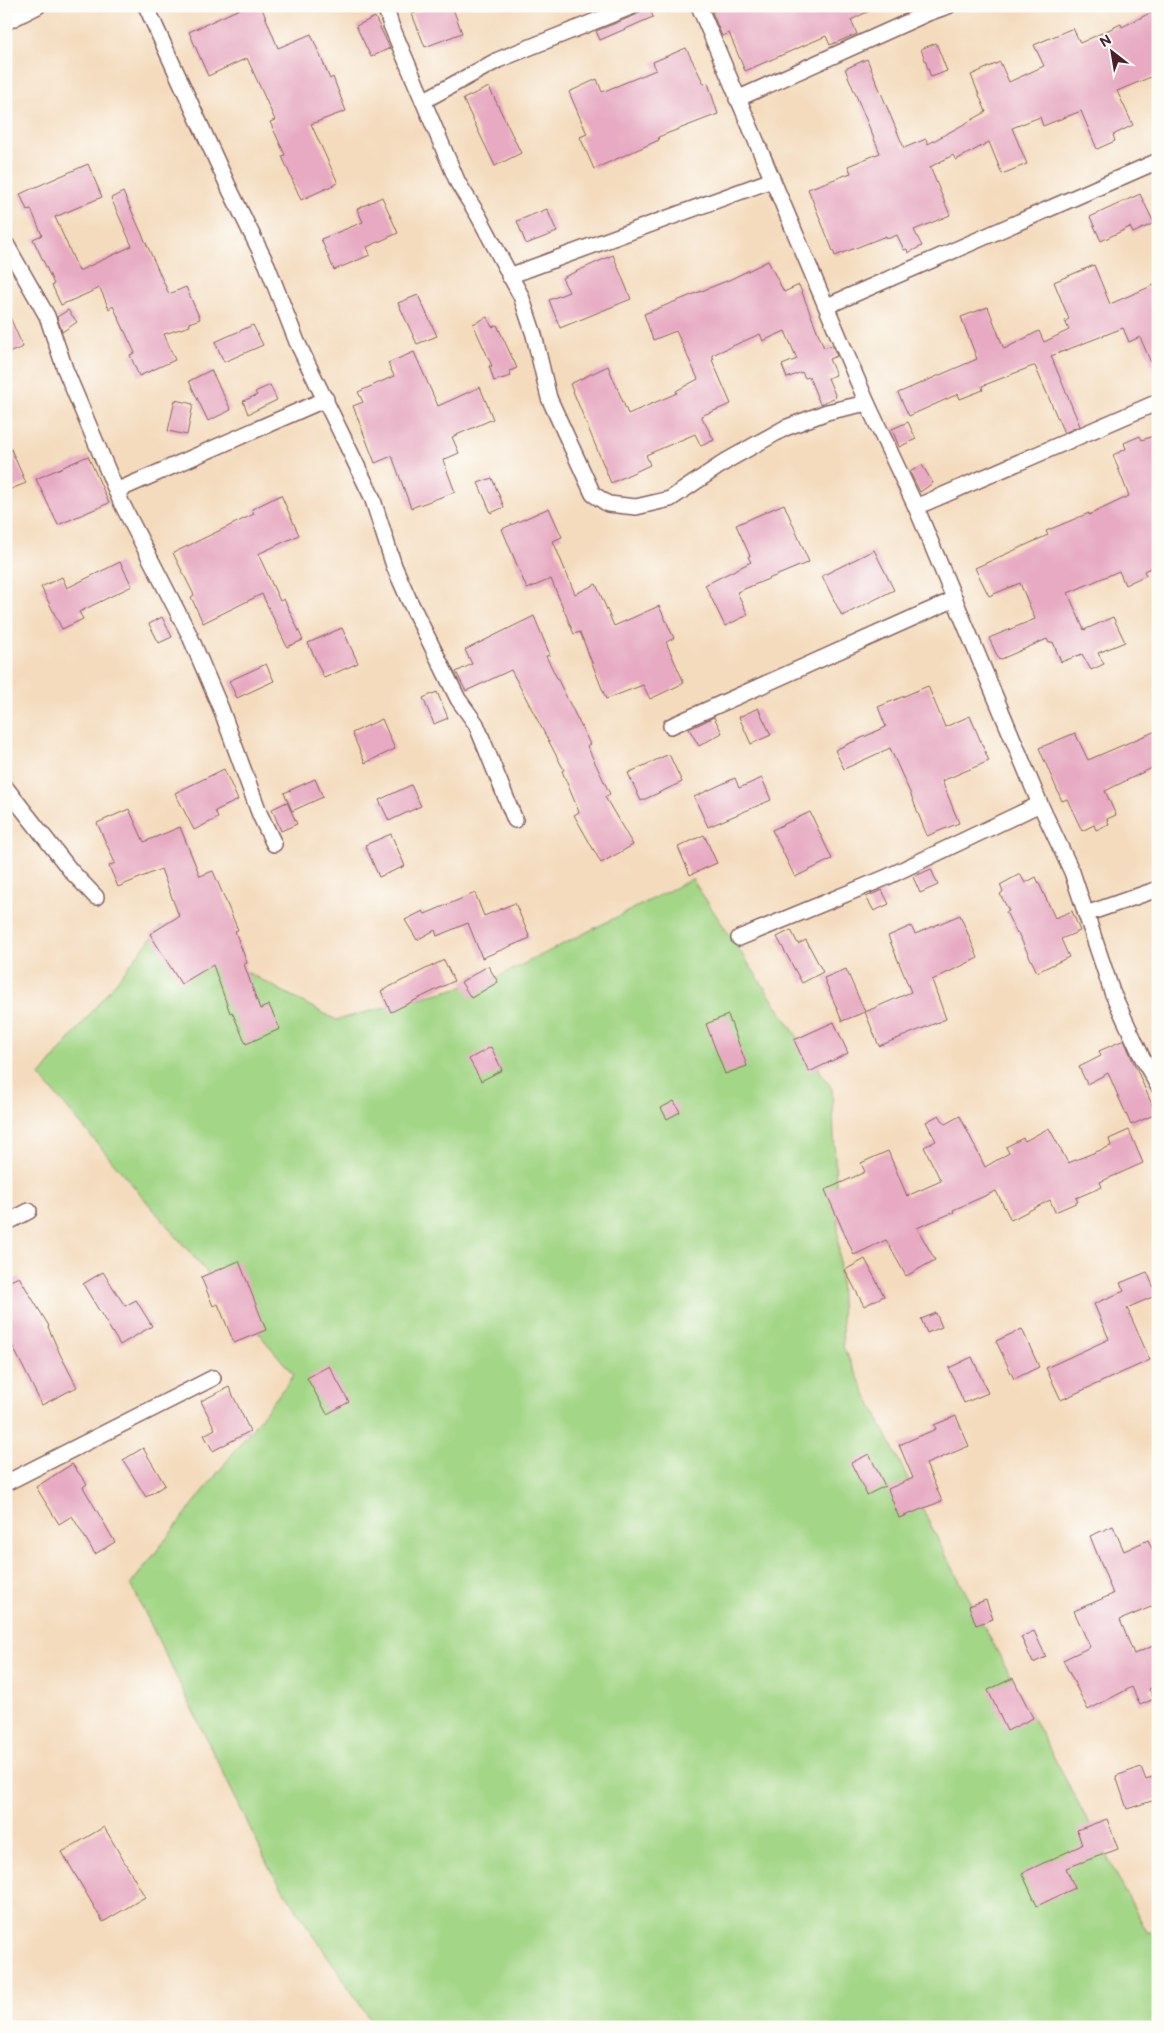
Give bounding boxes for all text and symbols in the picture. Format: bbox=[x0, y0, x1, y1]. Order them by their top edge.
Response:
north arrow bbox=[1086, 28, 1136, 78]
text: N bbox=[1097, 31, 1114, 51]

